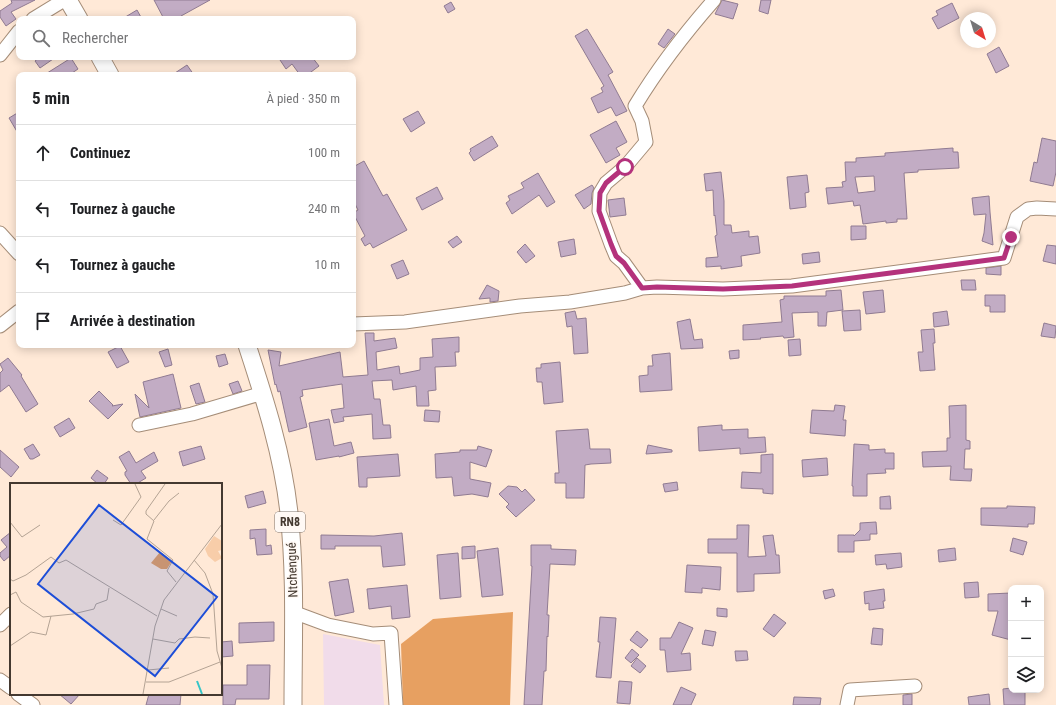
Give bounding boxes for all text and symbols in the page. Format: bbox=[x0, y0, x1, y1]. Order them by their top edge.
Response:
north arrow bbox=[960, 12, 996, 48]
search box bbox=[16, 16, 356, 60]
icon: search bbox=[30, 27, 52, 49]
text: Rechercher bbox=[62, 29, 128, 47]
text: 5 min bbox=[32, 88, 70, 108]
text: À pied · 350 m bbox=[266, 91, 340, 106]
icon: ahead bbox=[32, 142, 54, 164]
text: Continuez bbox=[70, 144, 131, 162]
text: 100 m bbox=[308, 145, 340, 160]
route start bbox=[616, 158, 634, 176]
icon: left bbox=[32, 198, 54, 220]
text: Tournez à gauche bbox=[70, 200, 175, 218]
text: 240 m bbox=[308, 201, 340, 216]
route end bbox=[1002, 228, 1020, 246]
icon: left bbox=[32, 254, 54, 276]
text: Tournez à gauche bbox=[70, 256, 175, 274]
text: 10 m bbox=[314, 257, 340, 272]
icon: arrive bbox=[32, 310, 54, 332]
text: Arrivée à destination bbox=[70, 312, 195, 330]
inset map bbox=[10, 483, 222, 695]
road number: RN8 bbox=[275, 512, 305, 532]
street label: Ntchengué bbox=[284, 542, 300, 598]
map controls bbox=[1008, 585, 1044, 693]
button: + bbox=[1008, 585, 1044, 621]
button: − bbox=[1008, 621, 1044, 657]
button: layers bbox=[1008, 657, 1044, 693]

